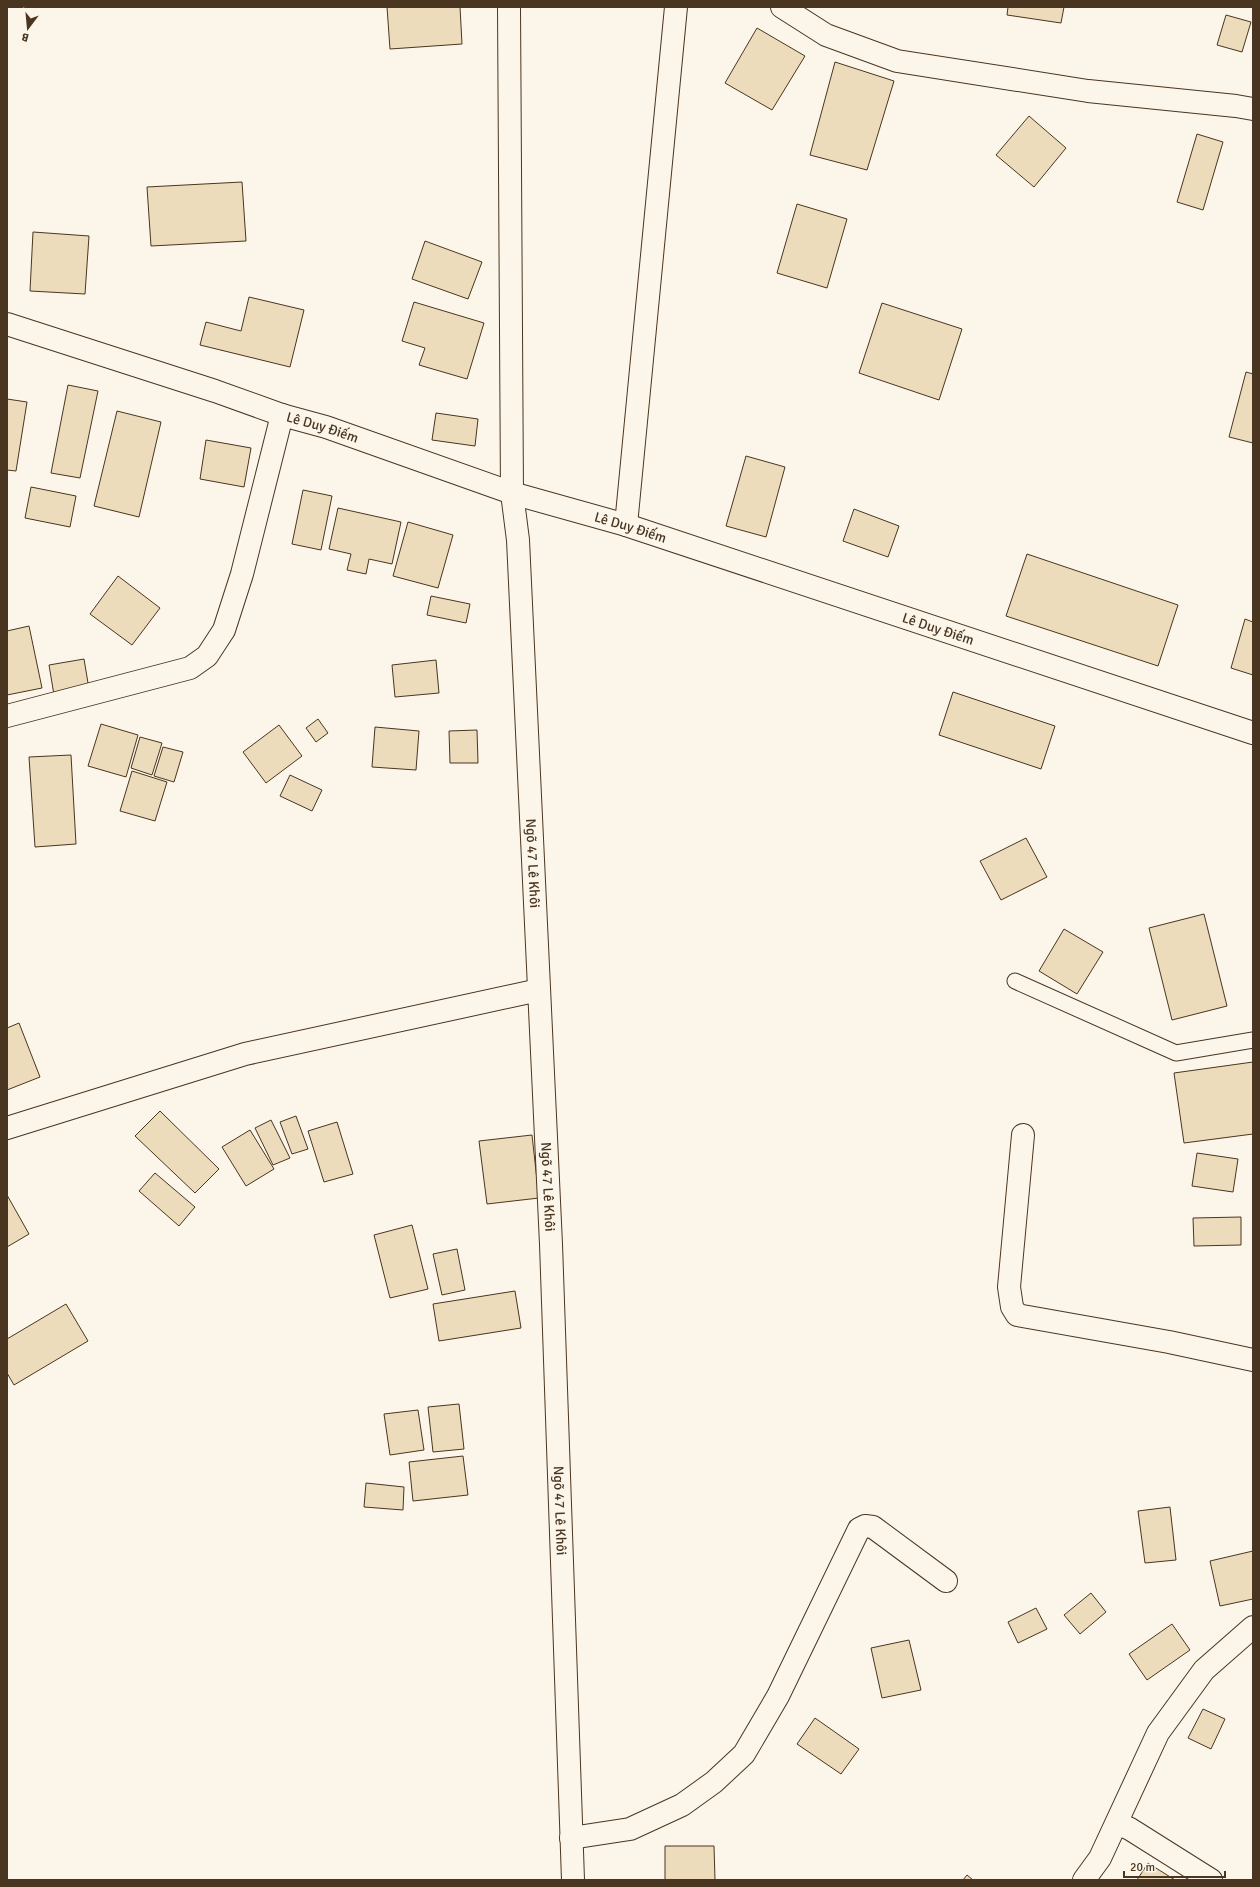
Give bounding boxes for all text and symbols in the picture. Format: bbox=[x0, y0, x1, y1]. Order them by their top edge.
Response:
north arrow bbox=[8, 8, 48, 48]
text: B bbox=[20, 30, 30, 44]
street label: Lê Duy Điếm bbox=[285, 408, 361, 446]
street label: Lê Duy Điếm bbox=[592, 508, 669, 546]
street label: Lê Duy Điếm bbox=[900, 609, 976, 648]
street label: Ngõ 47 Lê Khôi bbox=[523, 818, 544, 908]
street label: Ngõ 47 Lê Khôi bbox=[538, 1142, 559, 1232]
street label: Ngõ 47 Lê Khôi bbox=[550, 1466, 570, 1556]
scale bar bbox=[1124, 1853, 1225, 1879]
text: 20 m bbox=[1130, 1860, 1155, 1875]

